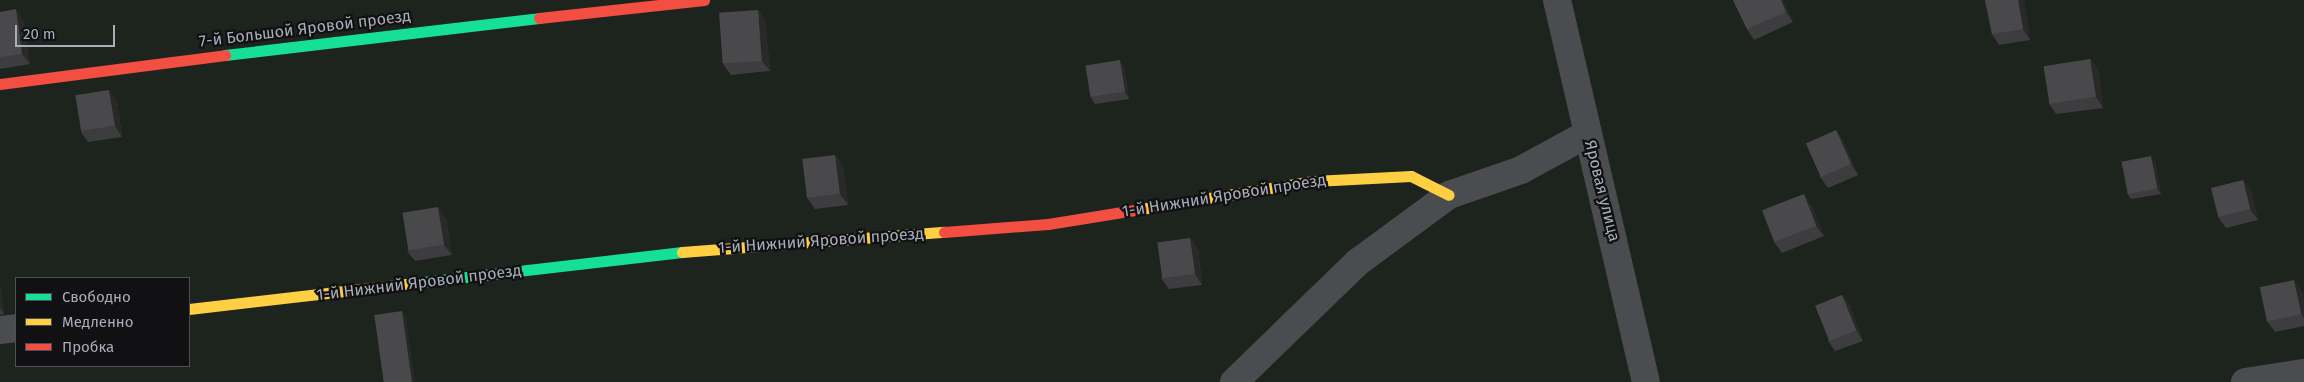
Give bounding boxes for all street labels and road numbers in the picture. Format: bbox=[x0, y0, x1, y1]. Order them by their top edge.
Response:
street label: 7-й Большой Яровой проезд bbox=[198, 6, 412, 52]
street label: Яровая улица bbox=[1580, 138, 1624, 244]
street label: 1-й Нижний Яровой проезд bbox=[1121, 170, 1327, 222]
street label: 1-й Нижний Яровой проезд bbox=[717, 224, 925, 258]
street label: 1-й Нижний Яровой проезд bbox=[316, 261, 522, 305]

